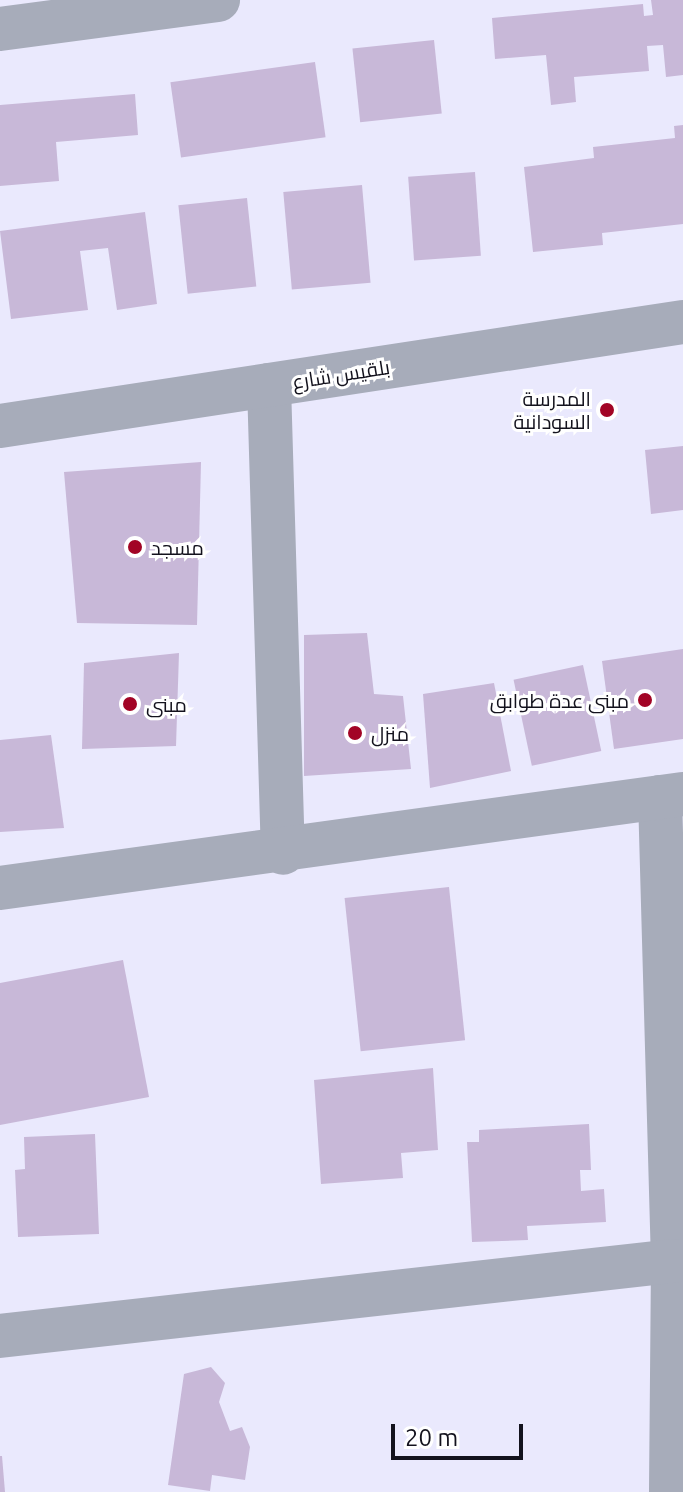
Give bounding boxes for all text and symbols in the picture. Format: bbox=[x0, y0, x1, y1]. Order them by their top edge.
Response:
street label: بلقيس شارع bbox=[291, 354, 391, 394]
place label: المدرسة السودانية bbox=[514, 386, 591, 433]
marker: المدرسة السودانية bbox=[598, 401, 616, 419]
place label: مسجد bbox=[151, 535, 204, 559]
marker: مسجد bbox=[126, 538, 144, 556]
place label: مبنى عدة طوابق bbox=[490, 688, 629, 712]
marker: مبنى عدة طوابق bbox=[636, 691, 654, 709]
place label: مبنى bbox=[146, 692, 187, 716]
marker: مبنى bbox=[121, 695, 139, 713]
place label: منزل bbox=[371, 721, 409, 745]
marker: منزل bbox=[346, 724, 364, 742]
scale bar bbox=[395, 1408, 527, 1458]
text: 20 m bbox=[405, 1424, 458, 1451]

